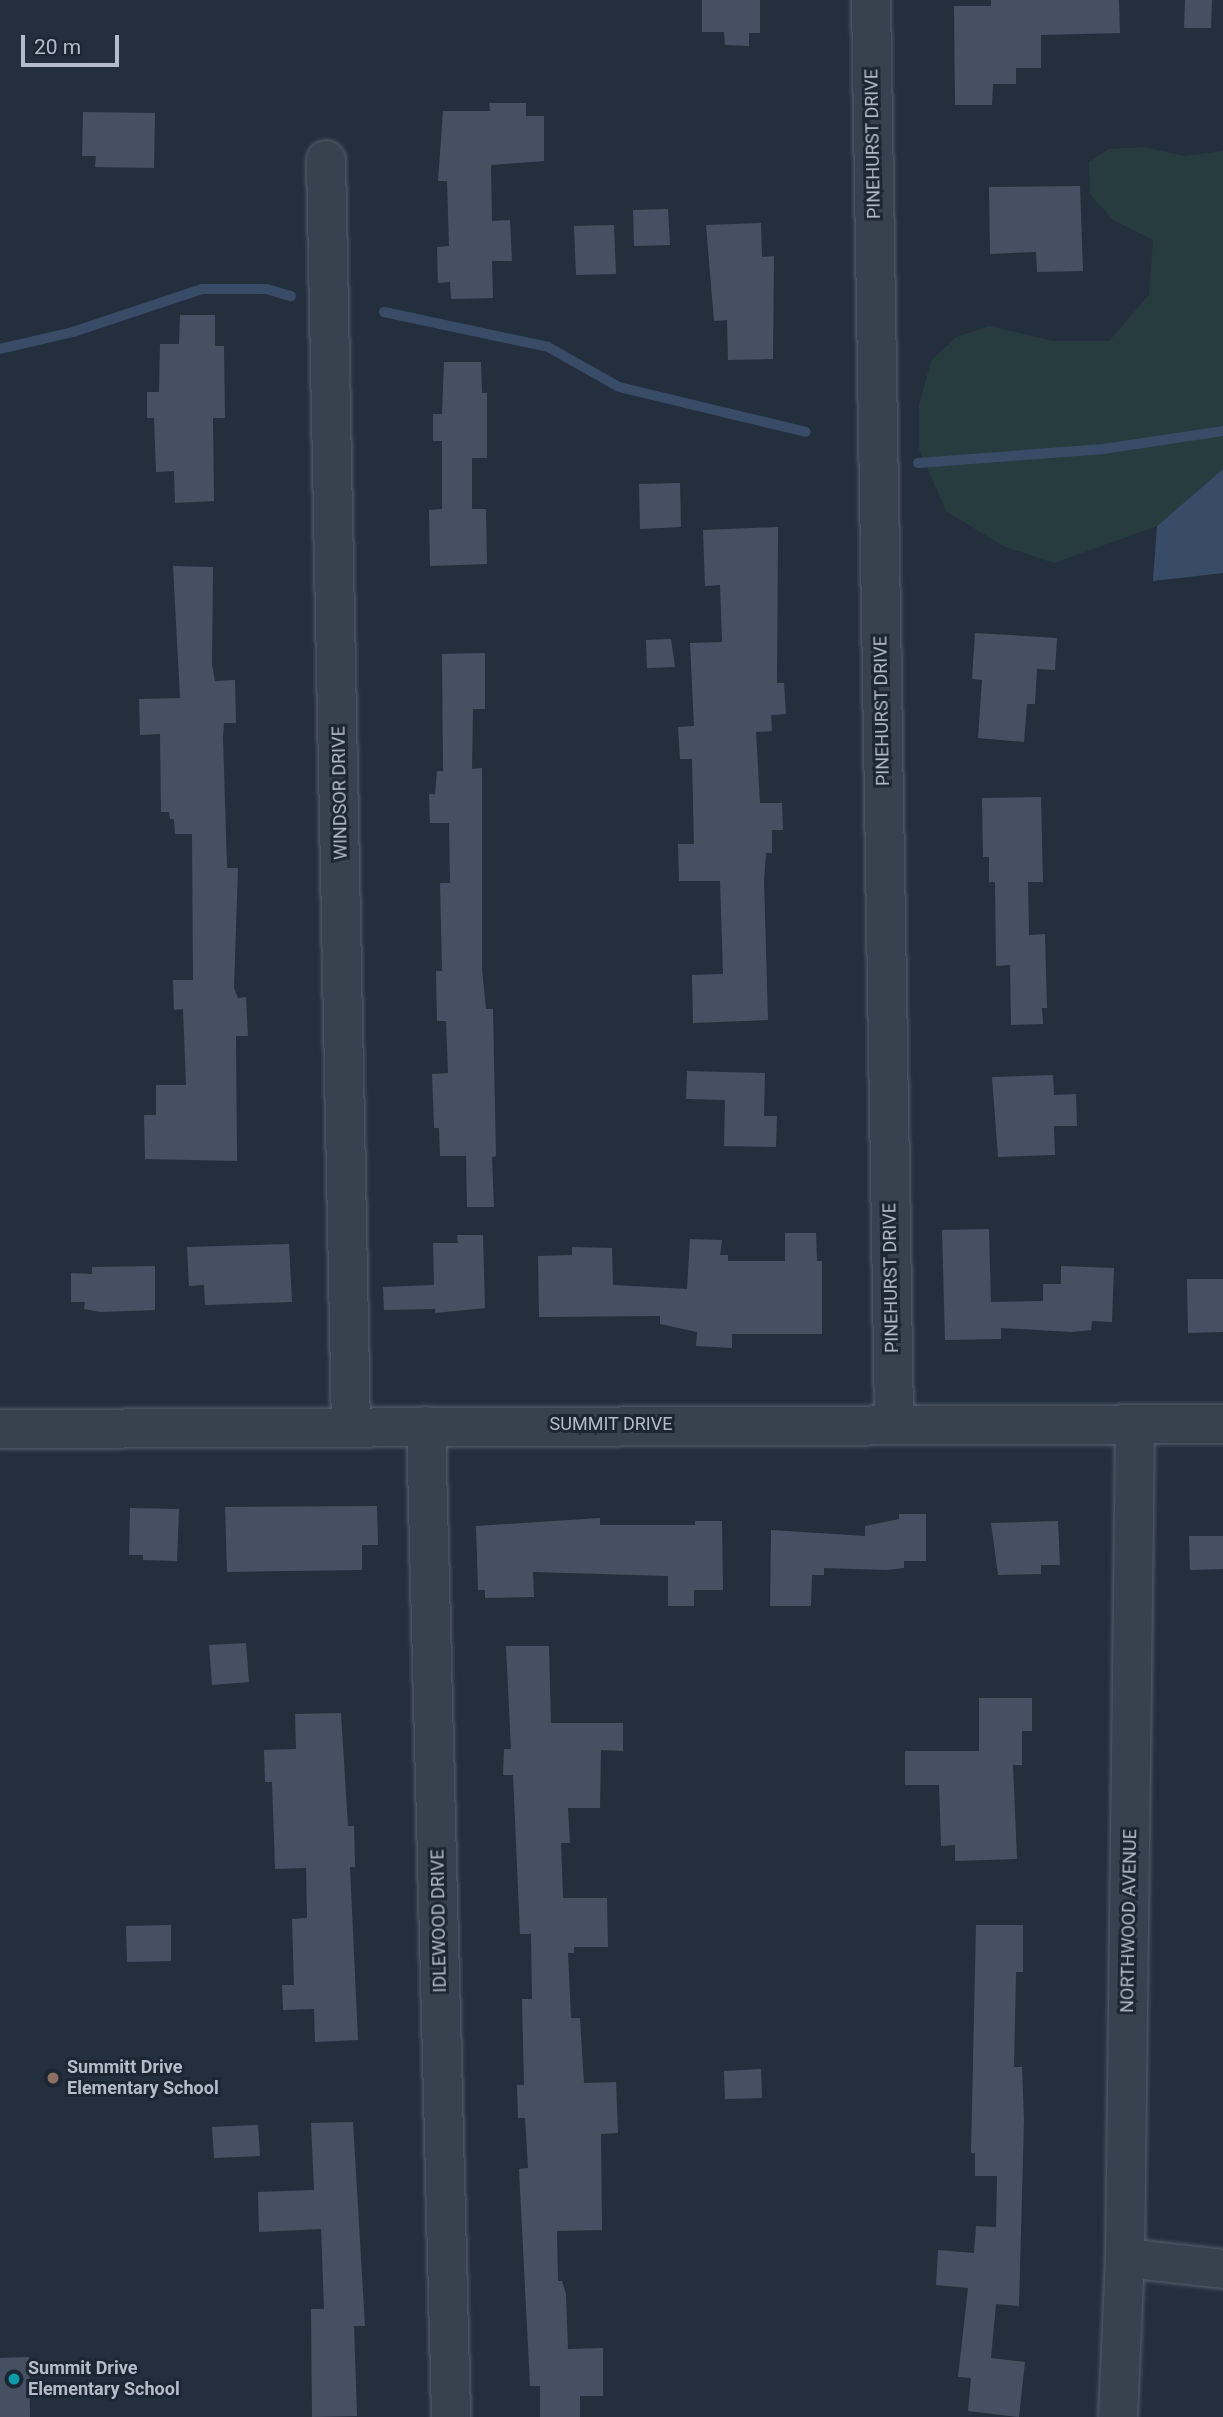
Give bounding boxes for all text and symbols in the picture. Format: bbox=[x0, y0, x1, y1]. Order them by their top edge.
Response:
scale bar bbox=[24, 21, 122, 65]
text: 20 m bbox=[34, 35, 81, 59]
street label: PINEHURST DRIVE bbox=[861, 69, 885, 219]
street label: PINEHURST DRIVE bbox=[870, 636, 894, 786]
street label: WINDSOR DRIVE bbox=[328, 726, 352, 860]
street label: PINEHURST DRIVE bbox=[879, 1203, 903, 1353]
street label: SUMMIT DRIVE bbox=[549, 1413, 673, 1435]
street label: NORTHWOOD AVENUE bbox=[1117, 1829, 1141, 2013]
street label: IDLEWOOD DRIVE bbox=[427, 1849, 451, 1993]
place label: Summitt Drive Elementary School bbox=[67, 2057, 219, 2100]
marker: Summitt Drive Elementary School bbox=[45, 2070, 61, 2086]
place label: Summit Drive Elementary School bbox=[28, 2358, 180, 2400]
marker: Summit Drive Elementary School bbox=[6, 2371, 22, 2387]

